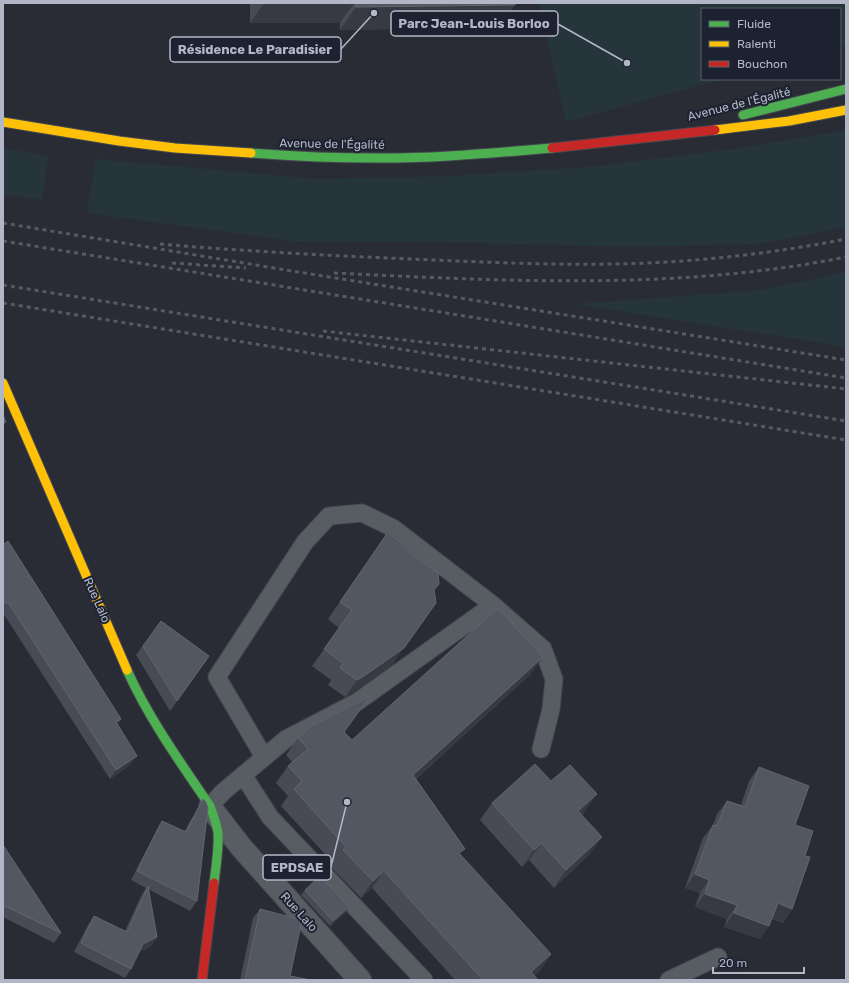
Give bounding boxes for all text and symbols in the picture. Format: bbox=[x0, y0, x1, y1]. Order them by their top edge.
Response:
legend bbox=[701, 8, 841, 80]
callout: Parc Jean-Louis Borloo bbox=[391, 11, 558, 36]
text: Parc Jean-Louis Borloo bbox=[398, 16, 550, 31]
text: Fluide bbox=[737, 17, 771, 31]
callout: Résidence Le Paradisier bbox=[170, 37, 341, 62]
text: Ralenti bbox=[737, 37, 776, 51]
text: Résidence Le Paradisier bbox=[178, 42, 332, 57]
text: Bouchon bbox=[737, 57, 787, 71]
street label: Avenue de l'Égalité bbox=[686, 84, 792, 124]
street label: Avenue de l'Égalité bbox=[279, 136, 385, 152]
street label: Rue Lalo bbox=[81, 575, 113, 625]
callout: EPDSAE bbox=[263, 855, 331, 880]
text: EPDSAE bbox=[271, 860, 323, 875]
street label: Rue Lalo bbox=[278, 890, 320, 935]
scale bar bbox=[713, 949, 804, 975]
text: 20 m bbox=[719, 956, 747, 970]

